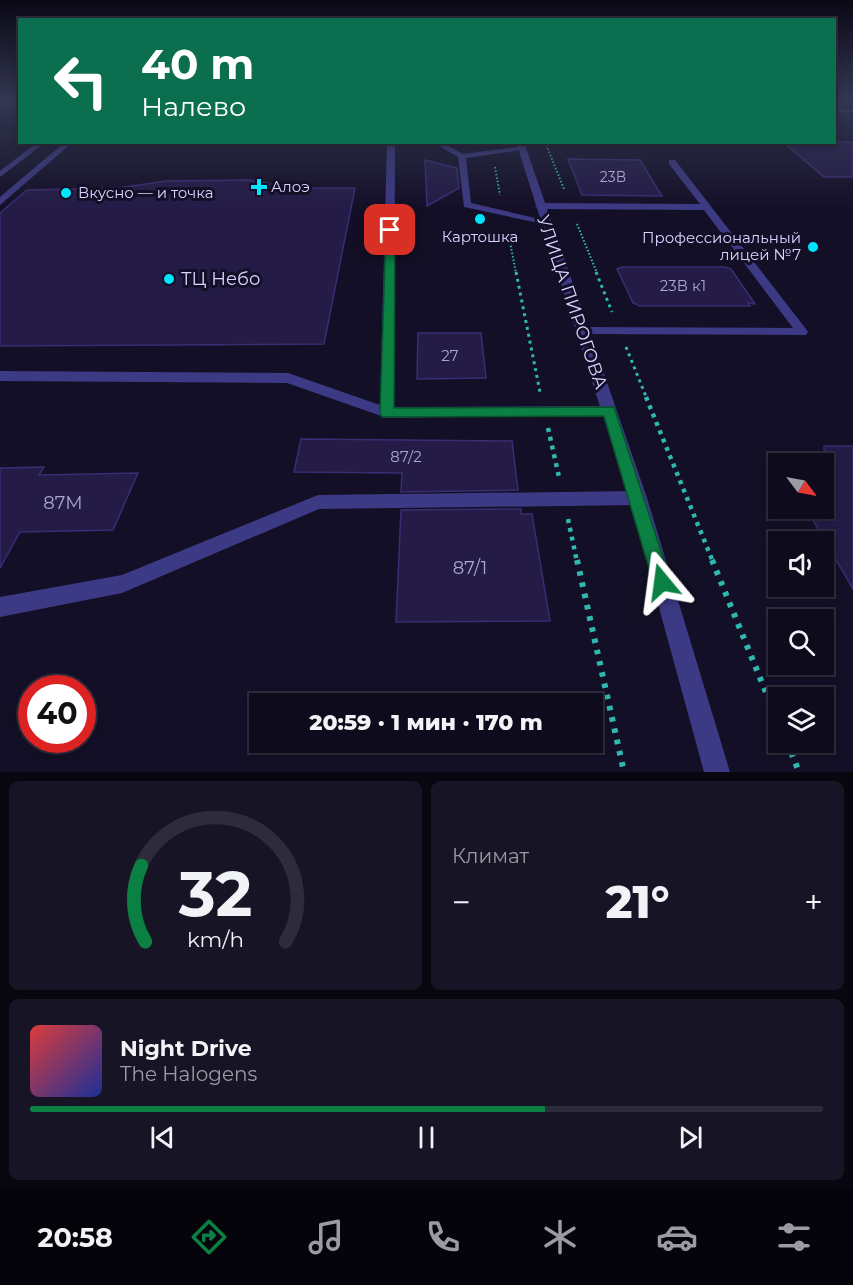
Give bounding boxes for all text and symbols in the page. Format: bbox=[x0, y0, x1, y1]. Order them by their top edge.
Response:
text: 40 m bbox=[141, 38, 254, 90]
icon: left bbox=[42, 42, 120, 120]
text: Налево bbox=[141, 90, 246, 123]
house number: 23В bbox=[600, 168, 626, 186]
place label: Алоэ bbox=[271, 177, 310, 196]
marker: Алоэ bbox=[252, 180, 266, 194]
place label: Вкусно — и точка bbox=[78, 183, 214, 202]
marker: Вкусно — и точка bbox=[59, 186, 73, 200]
pin bbox=[364, 204, 415, 255]
marker: Картошка bbox=[473, 212, 487, 226]
street label: УЛИЦА ПИРОГОВА bbox=[532, 212, 612, 392]
icon: arrive bbox=[373, 213, 406, 246]
place label: Картошка bbox=[442, 227, 518, 246]
place label: Профессиональный лицей №7 bbox=[642, 228, 801, 264]
marker: Профессиональный лицей №7 bbox=[806, 240, 820, 254]
place label: ТЦ Небо bbox=[181, 268, 260, 290]
marker: ТЦ Небо bbox=[162, 272, 176, 286]
house number: 23В к1 bbox=[660, 276, 706, 295]
house number: 27 bbox=[441, 346, 459, 365]
house number: 87/2 bbox=[390, 447, 422, 466]
north arrow bbox=[768, 453, 834, 519]
map controls bbox=[768, 453, 834, 753]
house number: 87М bbox=[43, 492, 83, 514]
button: sound bbox=[768, 531, 834, 597]
position arrow bbox=[630, 550, 694, 614]
house number: 87/1 bbox=[453, 557, 487, 579]
button: search bbox=[768, 609, 834, 675]
speed limit sign: 40 bbox=[18, 675, 96, 753]
button: layers bbox=[768, 687, 834, 753]
text: 20:59 · 1 мин · 170 m bbox=[309, 709, 543, 736]
text: Климат bbox=[452, 844, 529, 868]
text: 32 bbox=[178, 856, 252, 932]
text: 21° bbox=[606, 874, 669, 929]
text: − bbox=[452, 882, 471, 922]
text: + bbox=[804, 882, 823, 922]
text: km/h bbox=[187, 927, 244, 953]
text: Night Drive bbox=[120, 1035, 252, 1062]
text: The Halogens bbox=[120, 1062, 257, 1086]
icon: previous bbox=[146, 1121, 179, 1154]
icon: pause bbox=[410, 1121, 443, 1154]
icon: next bbox=[674, 1121, 707, 1154]
icon: directions bbox=[188, 1216, 230, 1258]
icon: music bbox=[305, 1216, 347, 1258]
icon: phone bbox=[422, 1216, 464, 1258]
icon: climate bbox=[539, 1216, 581, 1258]
icon: car bbox=[656, 1216, 698, 1258]
icon: filters bbox=[773, 1216, 815, 1258]
text: 20:58 bbox=[38, 1221, 113, 1254]

